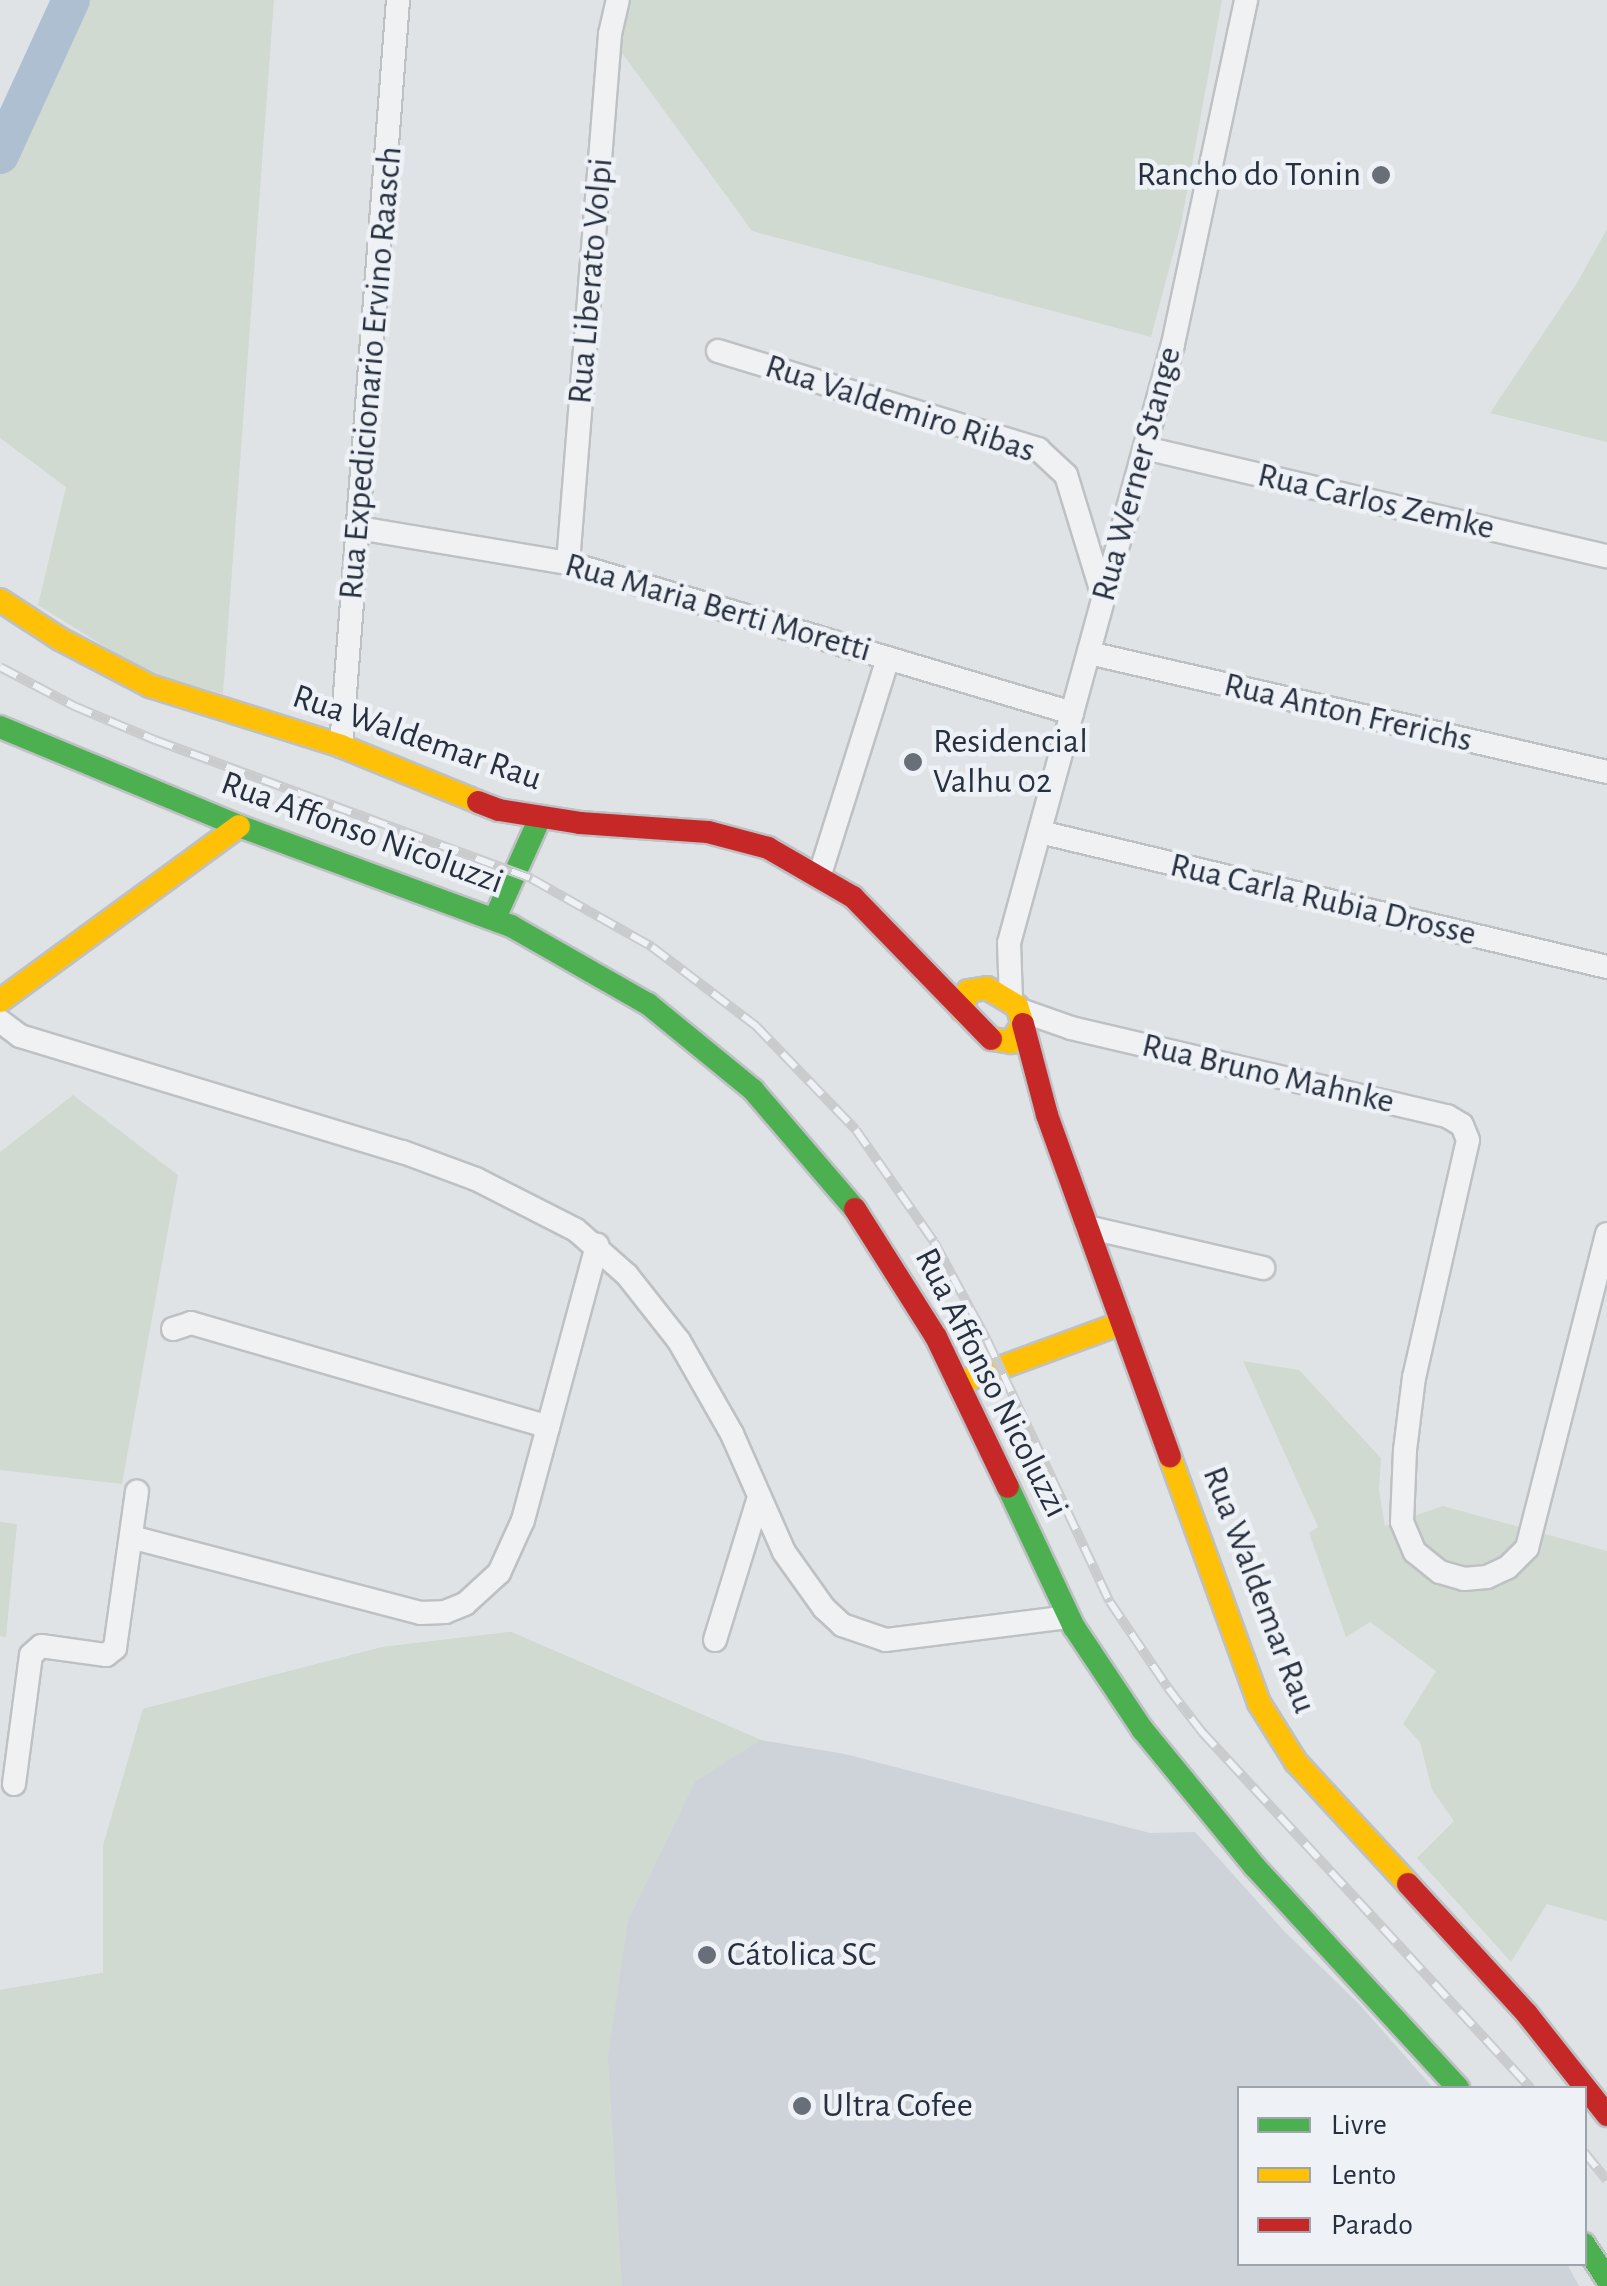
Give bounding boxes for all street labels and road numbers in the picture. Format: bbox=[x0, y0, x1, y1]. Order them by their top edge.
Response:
street label: Rua Expedicionario Ervino Raasch bbox=[330, 145, 412, 601]
street label: Rua Liberato Volpi bbox=[559, 156, 623, 406]
street label: Rua Werner Stange bbox=[1083, 342, 1191, 606]
street label: Rua Valdemiro Ribas bbox=[760, 346, 1040, 472]
street label: Rua Carlos Zemke bbox=[1254, 454, 1498, 550]
street label: Rua Maria Berti Moretti bbox=[560, 544, 876, 672]
street label: Rua Anton Frerichs bbox=[1220, 664, 1476, 762]
street label: Rua Waldemar Rau bbox=[287, 676, 547, 800]
street label: Rua Affonso Nicoluzzi bbox=[215, 762, 509, 904]
street label: Rua Carla Rubia Drosse bbox=[1166, 844, 1480, 956]
street label: Rua Bruno Mahnke bbox=[1138, 1025, 1398, 1123]
street label: Rua Affonso Nicoluzzi bbox=[905, 1241, 1077, 1525]
street label: Rua Waldemar Rau bbox=[1193, 1461, 1325, 1719]

